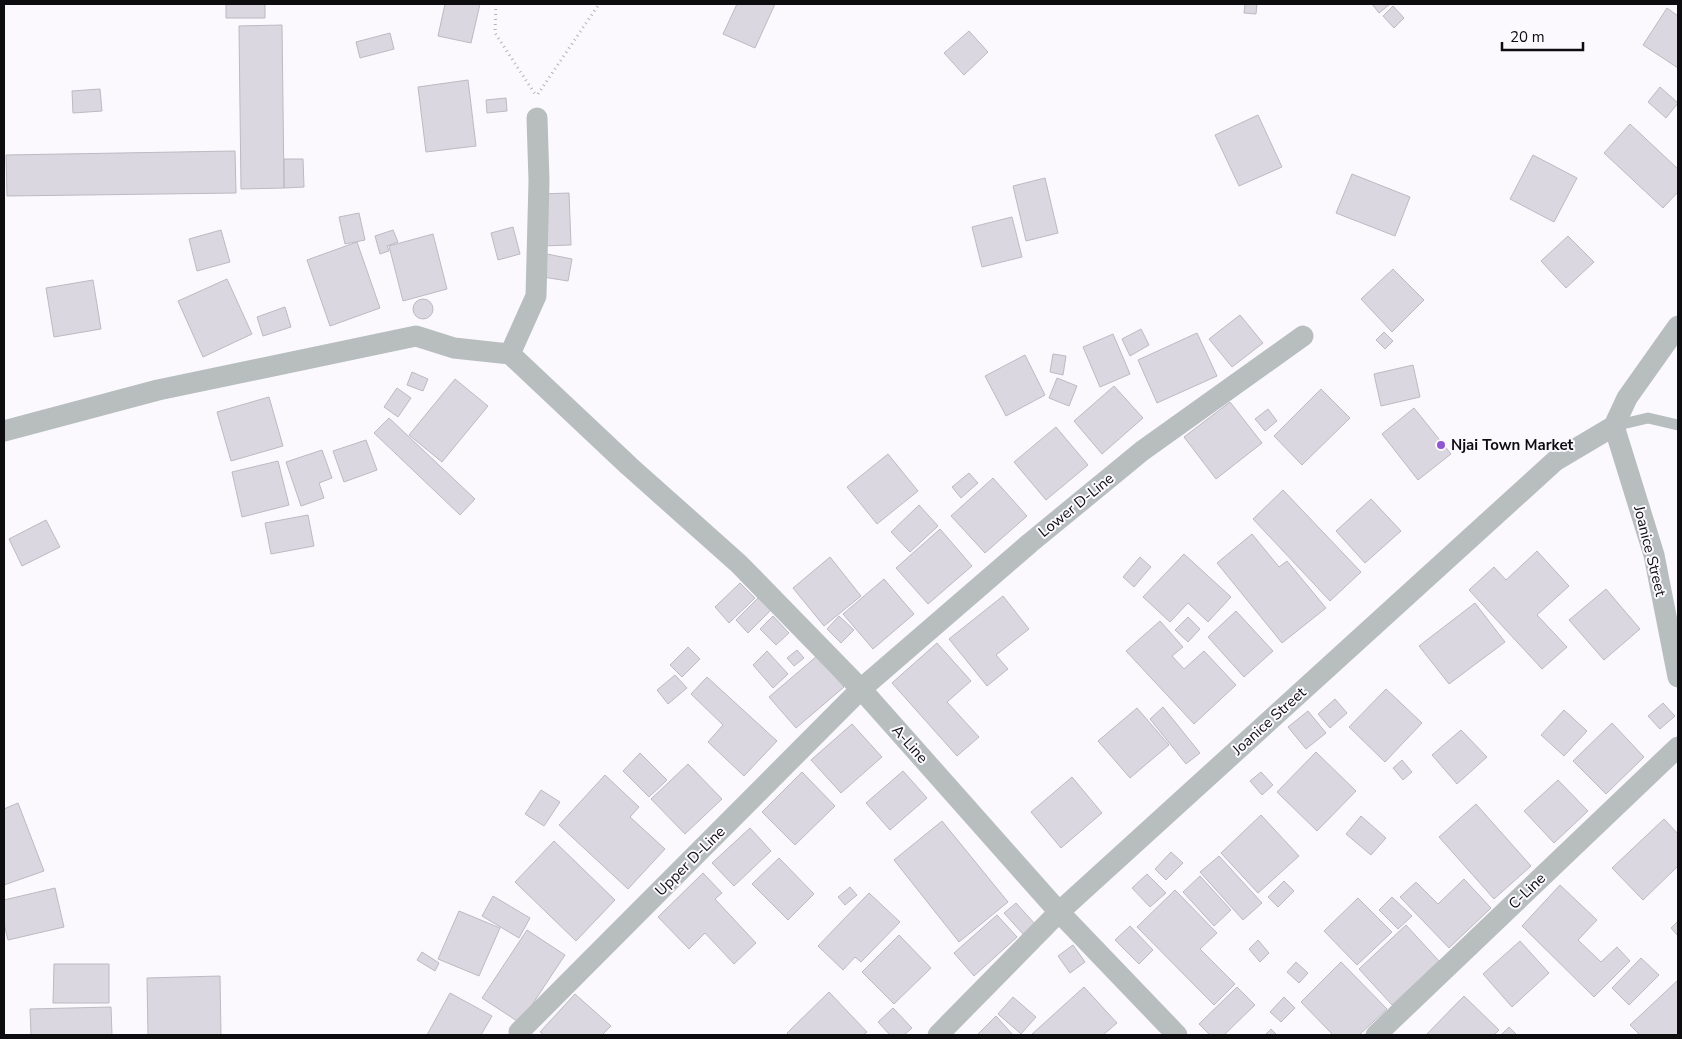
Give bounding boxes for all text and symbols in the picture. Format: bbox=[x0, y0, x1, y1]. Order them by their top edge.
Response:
scale bar bbox=[1502, 20, 1583, 52]
text: 20 m bbox=[1510, 27, 1545, 47]
place label: Njai Town Market bbox=[1451, 435, 1574, 455]
marker: Njai Town Market bbox=[1435, 439, 1447, 451]
street label: Lower D-Line bbox=[1034, 468, 1118, 542]
street label: Joanice Street bbox=[1629, 503, 1671, 599]
street label: Joanice Street bbox=[1227, 682, 1311, 760]
street label: A-Line bbox=[887, 721, 933, 767]
street label: Upper D-Line bbox=[651, 822, 729, 900]
street label: C-Line bbox=[1504, 868, 1550, 914]

